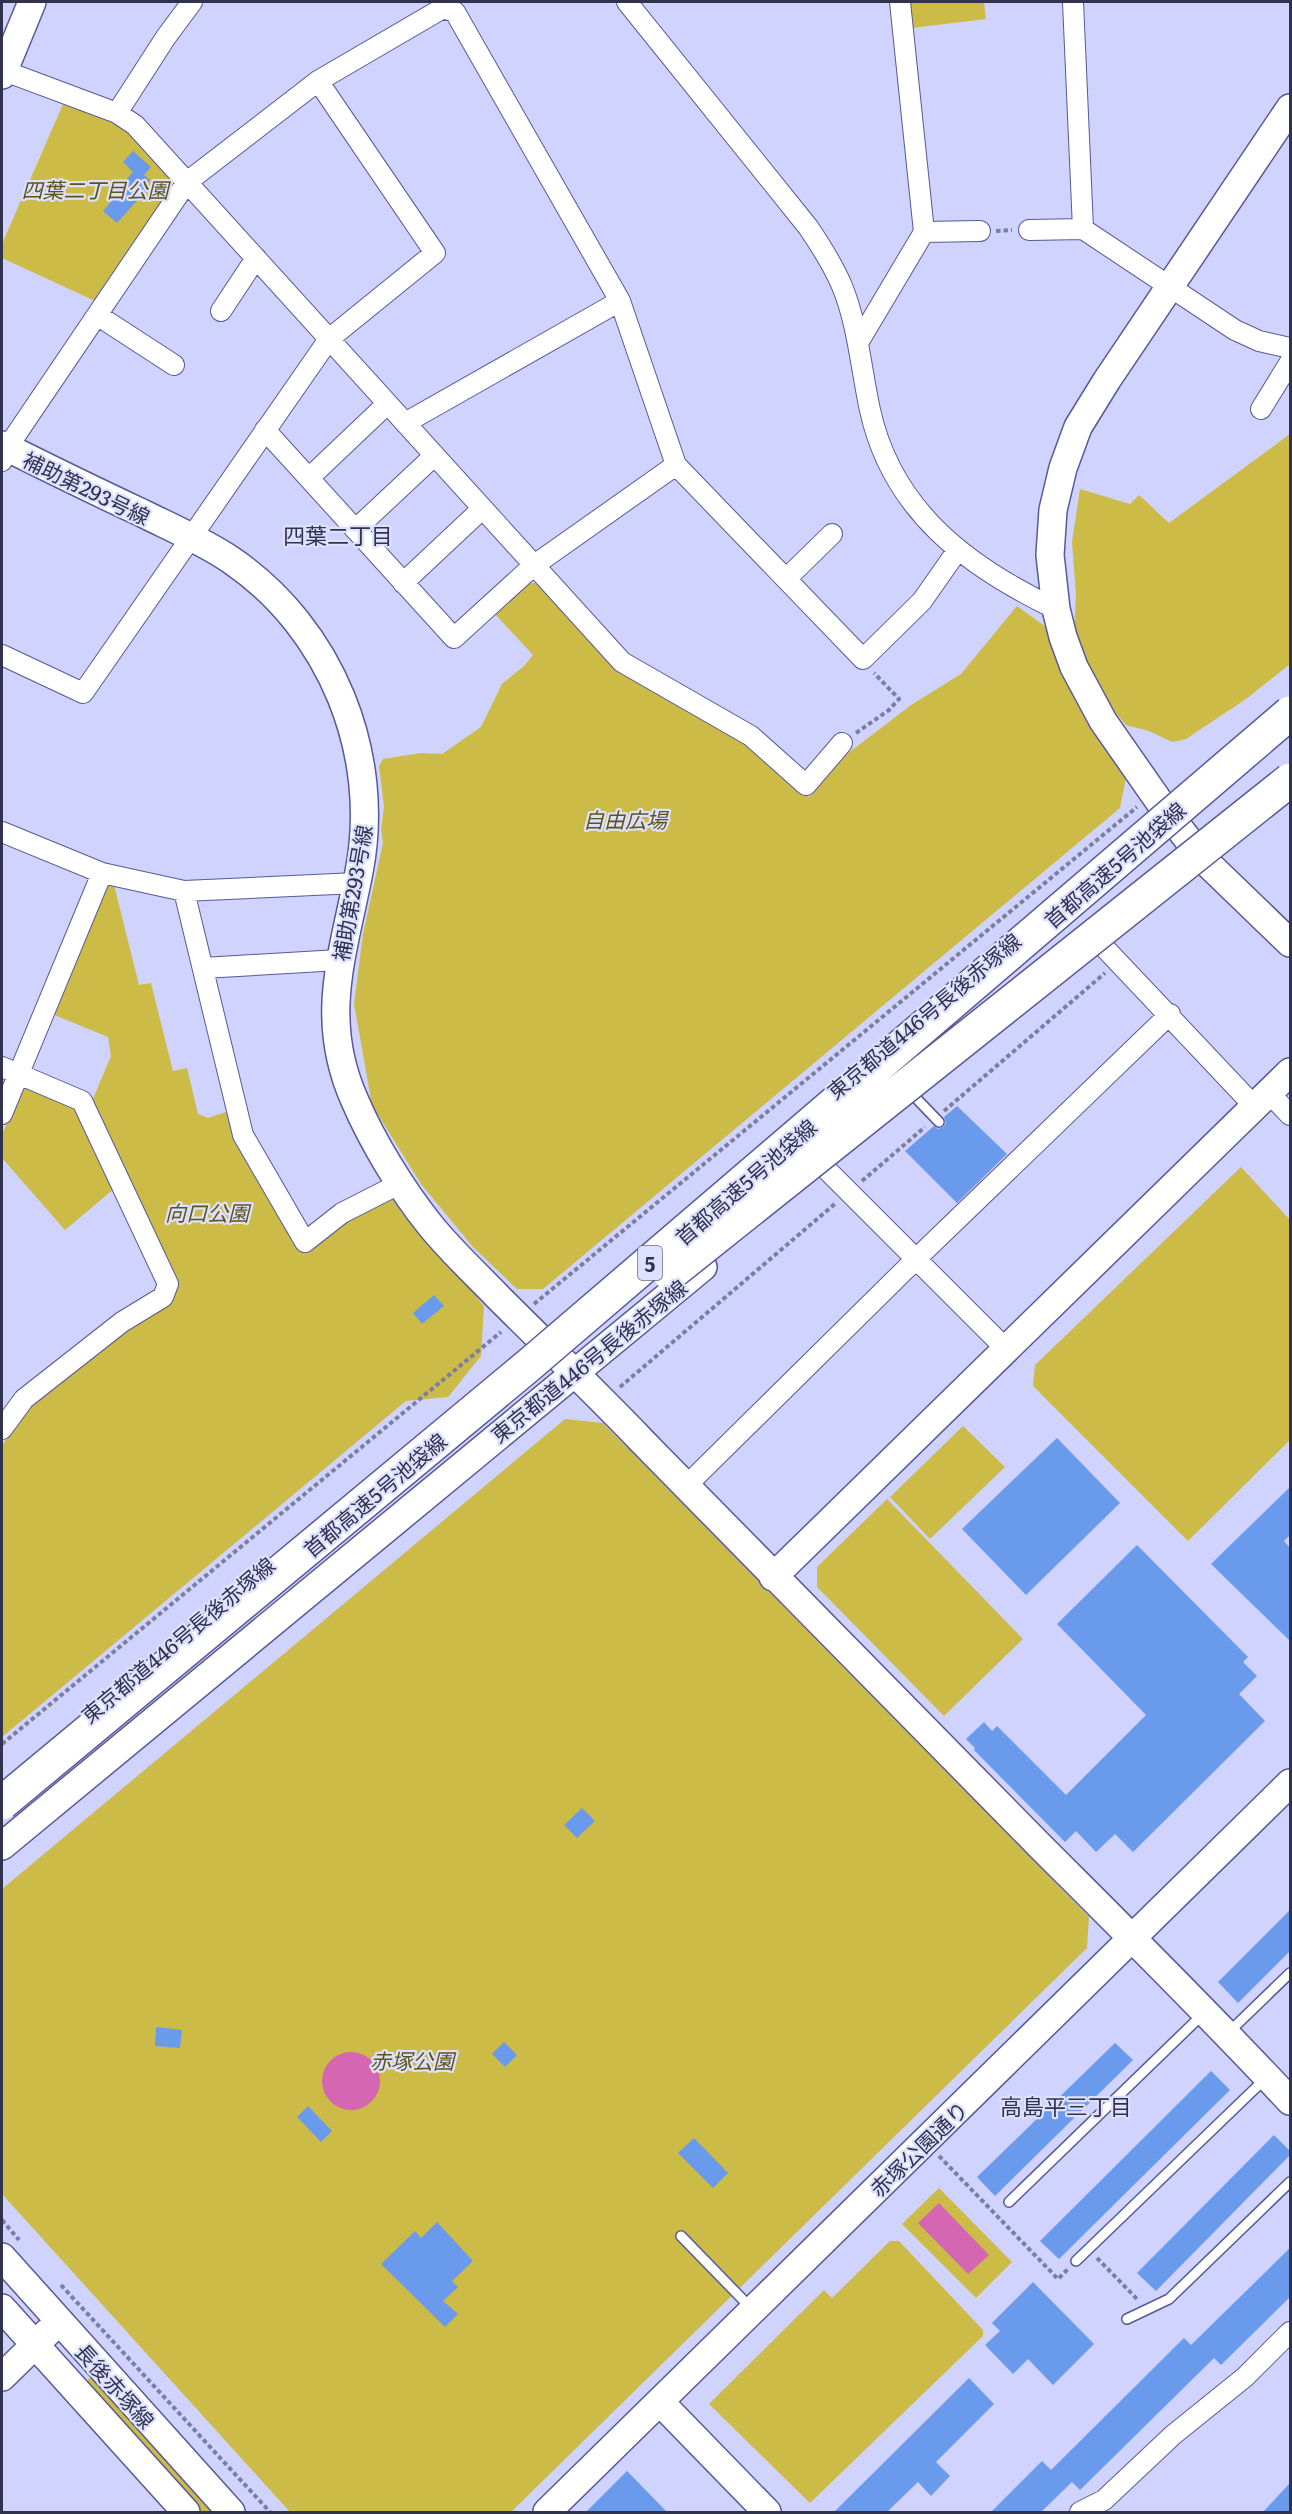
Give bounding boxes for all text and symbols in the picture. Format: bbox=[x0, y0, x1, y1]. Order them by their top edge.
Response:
park label: 四葉二丁目公園 bbox=[22, 173, 171, 204]
street label: 補助第293号線 bbox=[18, 443, 156, 531]
district label: 四葉二丁目 bbox=[283, 518, 393, 551]
street label: 首都高速5号池袋線 bbox=[1036, 794, 1192, 934]
park label: 自由広場 bbox=[583, 803, 669, 834]
street label: 補助第293号線 bbox=[324, 822, 378, 964]
street label: 東京都道446号長後赤塚線 bbox=[819, 925, 1027, 1105]
street label: 首都高速5号池袋線 bbox=[667, 1111, 823, 1251]
park label: 向口公園 bbox=[165, 1196, 252, 1227]
road number: 5 bbox=[638, 1246, 662, 1280]
street label: 東京都道446号長後赤塚線 bbox=[483, 1271, 693, 1449]
street label: 首都高速5号池袋線 bbox=[296, 1425, 452, 1563]
street label: 東京都道446号長後赤塚線 bbox=[73, 1549, 281, 1729]
park label: 赤塚公園 bbox=[370, 2044, 457, 2075]
district label: 高島平三丁目 bbox=[1000, 2089, 1132, 2122]
street label: 赤塚公園通り bbox=[862, 2093, 974, 2203]
street label: 長後赤塚線 bbox=[69, 2336, 163, 2434]

